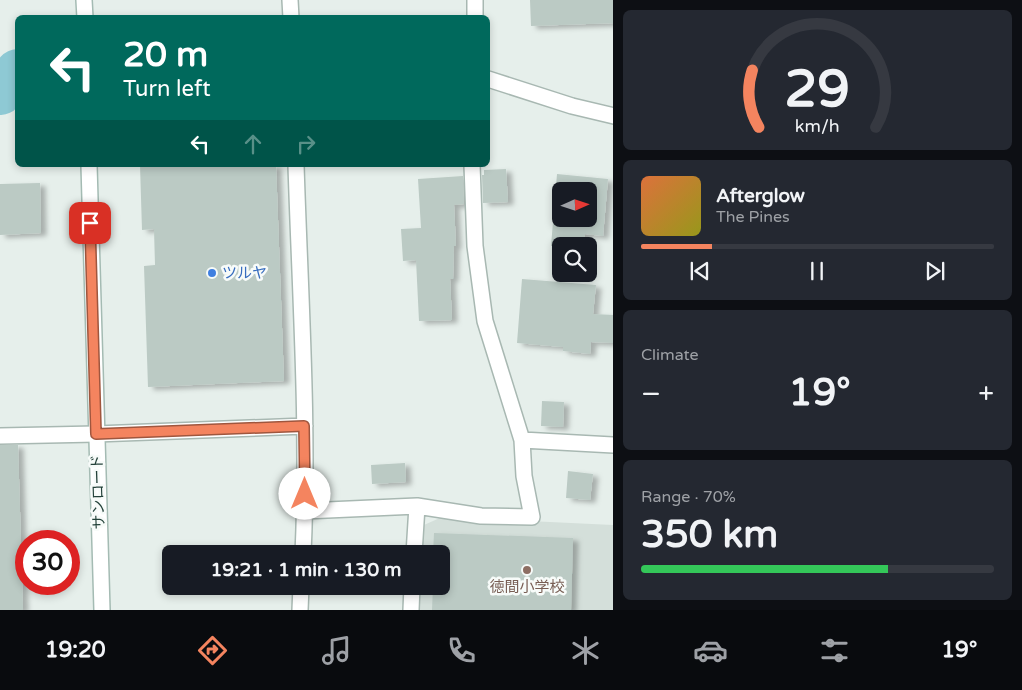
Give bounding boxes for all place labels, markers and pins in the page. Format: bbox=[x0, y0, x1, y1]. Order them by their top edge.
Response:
pin bbox=[69, 202, 111, 244]
place label: ツルヤ bbox=[222, 264, 267, 282]
marker: ツルヤ bbox=[206, 267, 218, 279]
marker: 徳間小学校 bbox=[521, 564, 533, 576]
place label: 徳間小学校 bbox=[489, 578, 565, 596]

